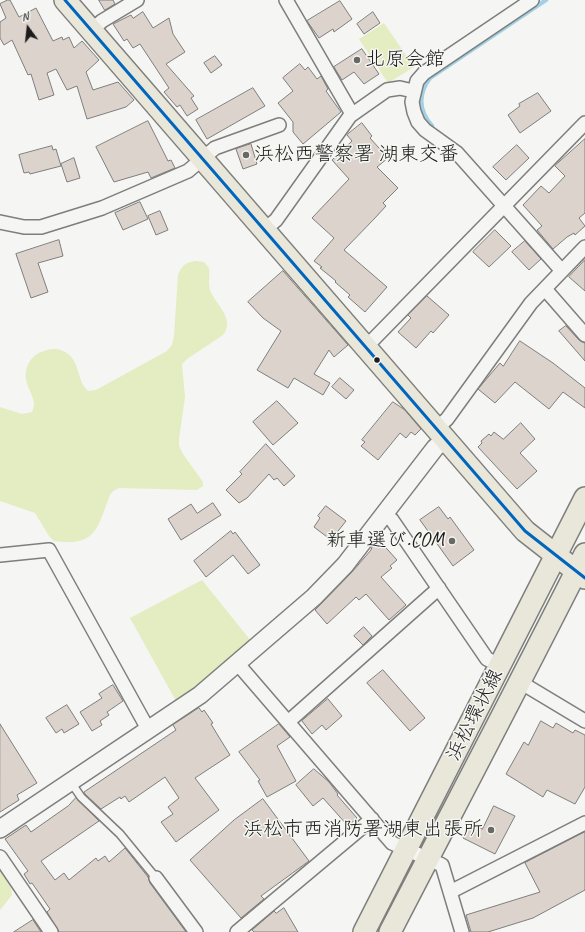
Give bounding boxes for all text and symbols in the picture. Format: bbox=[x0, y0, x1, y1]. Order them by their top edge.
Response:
north arrow bbox=[8, 8, 48, 48]
text: N bbox=[20, 9, 30, 24]
place label: 北原会館 bbox=[365, 48, 445, 72]
marker: 北原会館 bbox=[352, 55, 362, 65]
place label: 浜松西警察署 湖東交番 bbox=[254, 143, 459, 167]
marker: 浜松西警察署 湖東交番 bbox=[241, 150, 251, 160]
unlabelled marker bbox=[372, 355, 382, 365]
place label: 新車選び.COM bbox=[326, 529, 444, 553]
marker: 新車選び.COM bbox=[447, 536, 457, 546]
street label: 浜松環状線 bbox=[442, 665, 508, 765]
place label: 浜松市西消防署湖東出張所 bbox=[243, 818, 483, 842]
marker: 浜松市西消防署湖東出張所 bbox=[486, 825, 496, 835]

